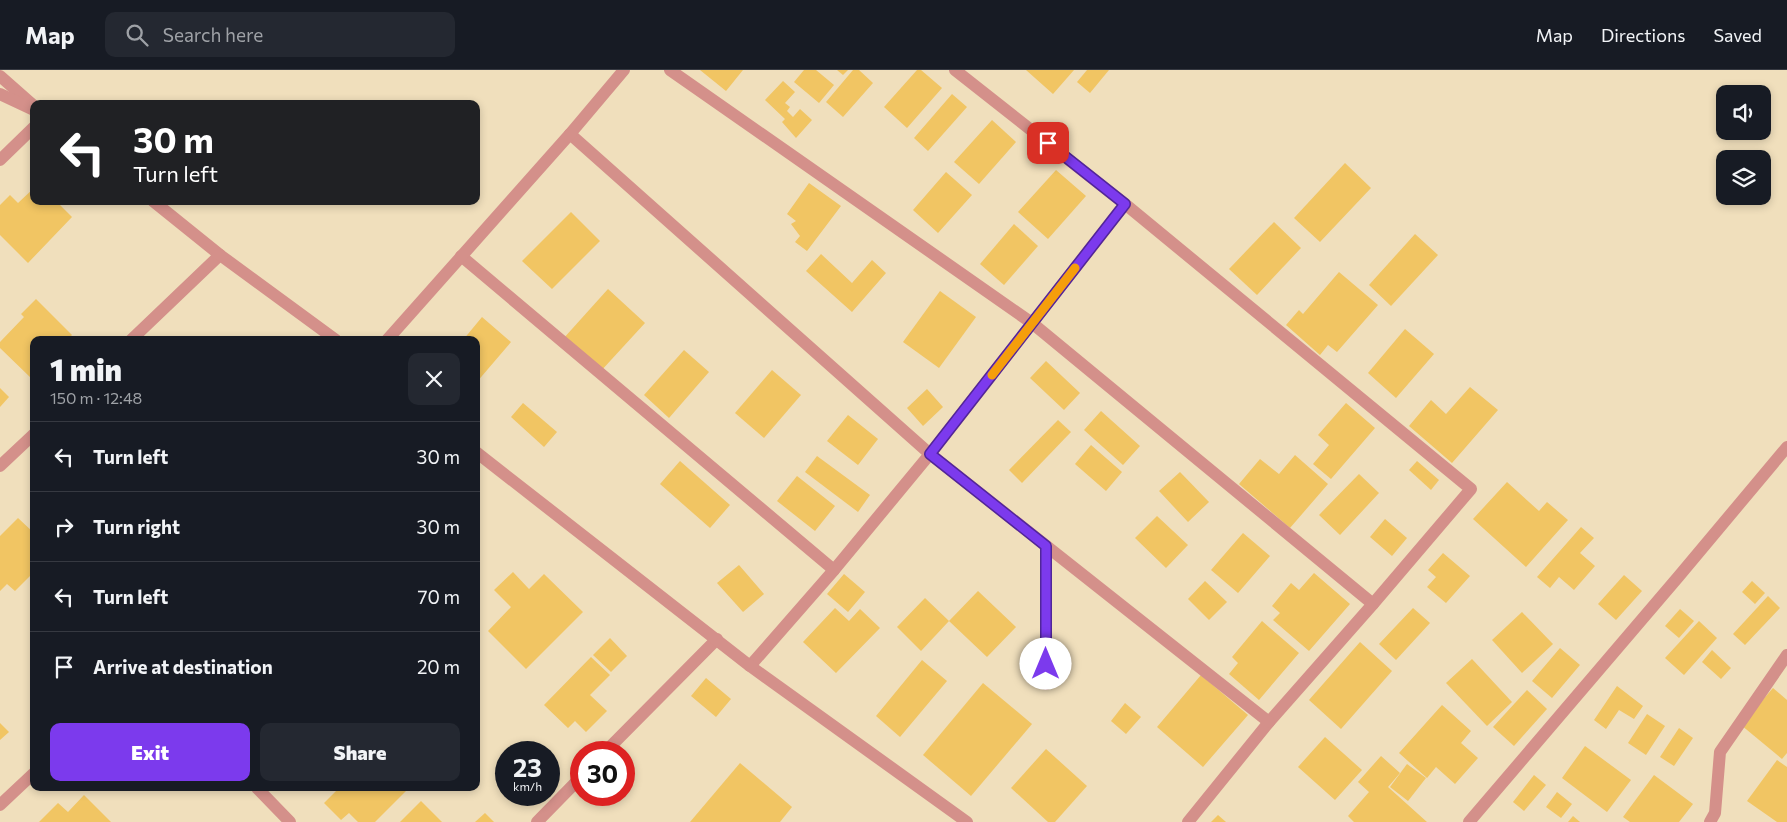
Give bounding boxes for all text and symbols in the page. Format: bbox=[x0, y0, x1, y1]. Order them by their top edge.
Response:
search box bbox=[105, 12, 455, 57]
text: Map bbox=[25, 20, 75, 49]
icon: search bbox=[123, 21, 151, 49]
text: Search here bbox=[163, 23, 263, 46]
text: Map bbox=[1536, 24, 1573, 46]
text: Directions bbox=[1601, 24, 1685, 46]
text: Saved bbox=[1713, 24, 1762, 46]
map controls bbox=[1716, 85, 1771, 205]
button: sound bbox=[1716, 85, 1771, 140]
text: 30 m bbox=[133, 117, 214, 160]
icon: left bbox=[50, 120, 115, 185]
pin bbox=[1027, 122, 1069, 164]
icon: arrive bbox=[1034, 129, 1062, 157]
button: layers bbox=[1716, 150, 1771, 205]
text: Turn left bbox=[133, 160, 218, 187]
text: 1 min bbox=[50, 350, 122, 387]
button: close bbox=[408, 353, 460, 405]
text: 150 m · 12:48 bbox=[50, 388, 142, 407]
icon: left bbox=[50, 443, 78, 471]
text: Turn left bbox=[93, 445, 168, 468]
text: 30 m bbox=[417, 445, 460, 468]
icon: right bbox=[50, 513, 78, 541]
text: Turn right bbox=[93, 515, 180, 538]
text: 30 m bbox=[417, 515, 460, 538]
icon: left bbox=[50, 583, 78, 611]
text: Turn left bbox=[93, 585, 168, 608]
text: 70 m bbox=[417, 585, 460, 608]
position arrow bbox=[1019, 637, 1071, 689]
icon: arrive bbox=[50, 653, 78, 681]
text: Arrive at destination bbox=[93, 655, 273, 678]
text: 20 m bbox=[417, 655, 460, 678]
button: Exit bbox=[50, 723, 250, 781]
button: Share bbox=[260, 723, 460, 781]
speed limit sign: 30 bbox=[570, 741, 635, 806]
text: 23 bbox=[513, 752, 542, 782]
text: km/h bbox=[513, 779, 542, 793]

